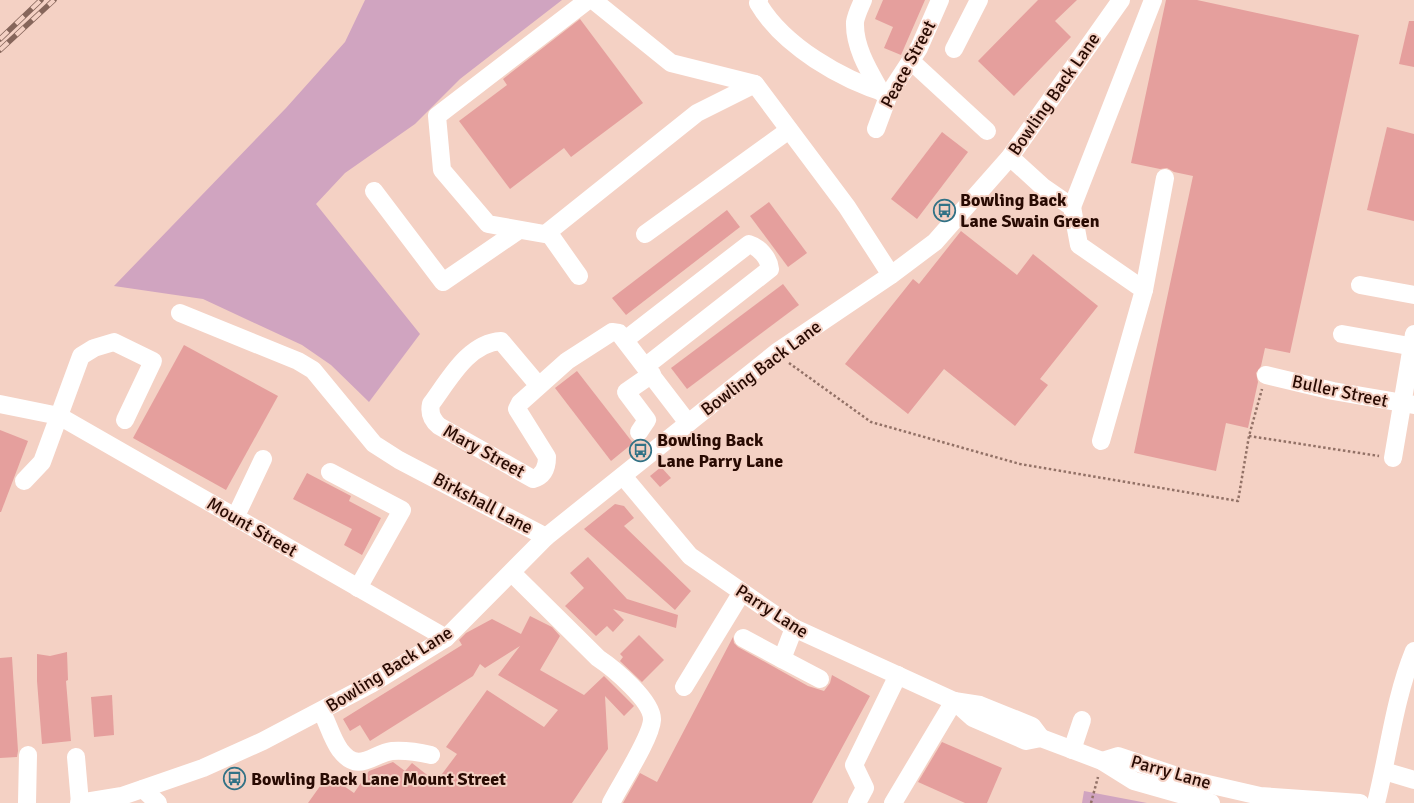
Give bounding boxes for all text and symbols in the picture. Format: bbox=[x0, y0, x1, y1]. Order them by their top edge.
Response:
street label: Peace Street bbox=[876, 16, 940, 112]
street label: Bowling Back Lane bbox=[1003, 28, 1105, 160]
place label: Bowling Back Lane Swain Green bbox=[960, 189, 1100, 232]
bus stop icon: Bowling Back Lane Swain Green bbox=[932, 198, 956, 222]
street label: Bowling Back Lane bbox=[696, 316, 826, 420]
street label: Buller Street bbox=[1290, 370, 1390, 412]
street label: Mary Street bbox=[439, 420, 529, 482]
place label: Bowling Back Lane Parry Lane bbox=[657, 429, 783, 472]
bus stop icon: Bowling Back Lane Parry Lane bbox=[629, 438, 653, 462]
street label: Birkshall Lane bbox=[429, 468, 537, 538]
street label: Mount Street bbox=[203, 492, 301, 562]
street label: Parry Lane bbox=[732, 579, 812, 643]
street label: Bowling Back Lane bbox=[322, 621, 456, 717]
street label: Parry Lane bbox=[1128, 750, 1214, 794]
bus stop icon: Bowling Back Lane Mount Street bbox=[223, 767, 247, 791]
place label: Bowling Back Lane Mount Street bbox=[251, 768, 506, 790]

